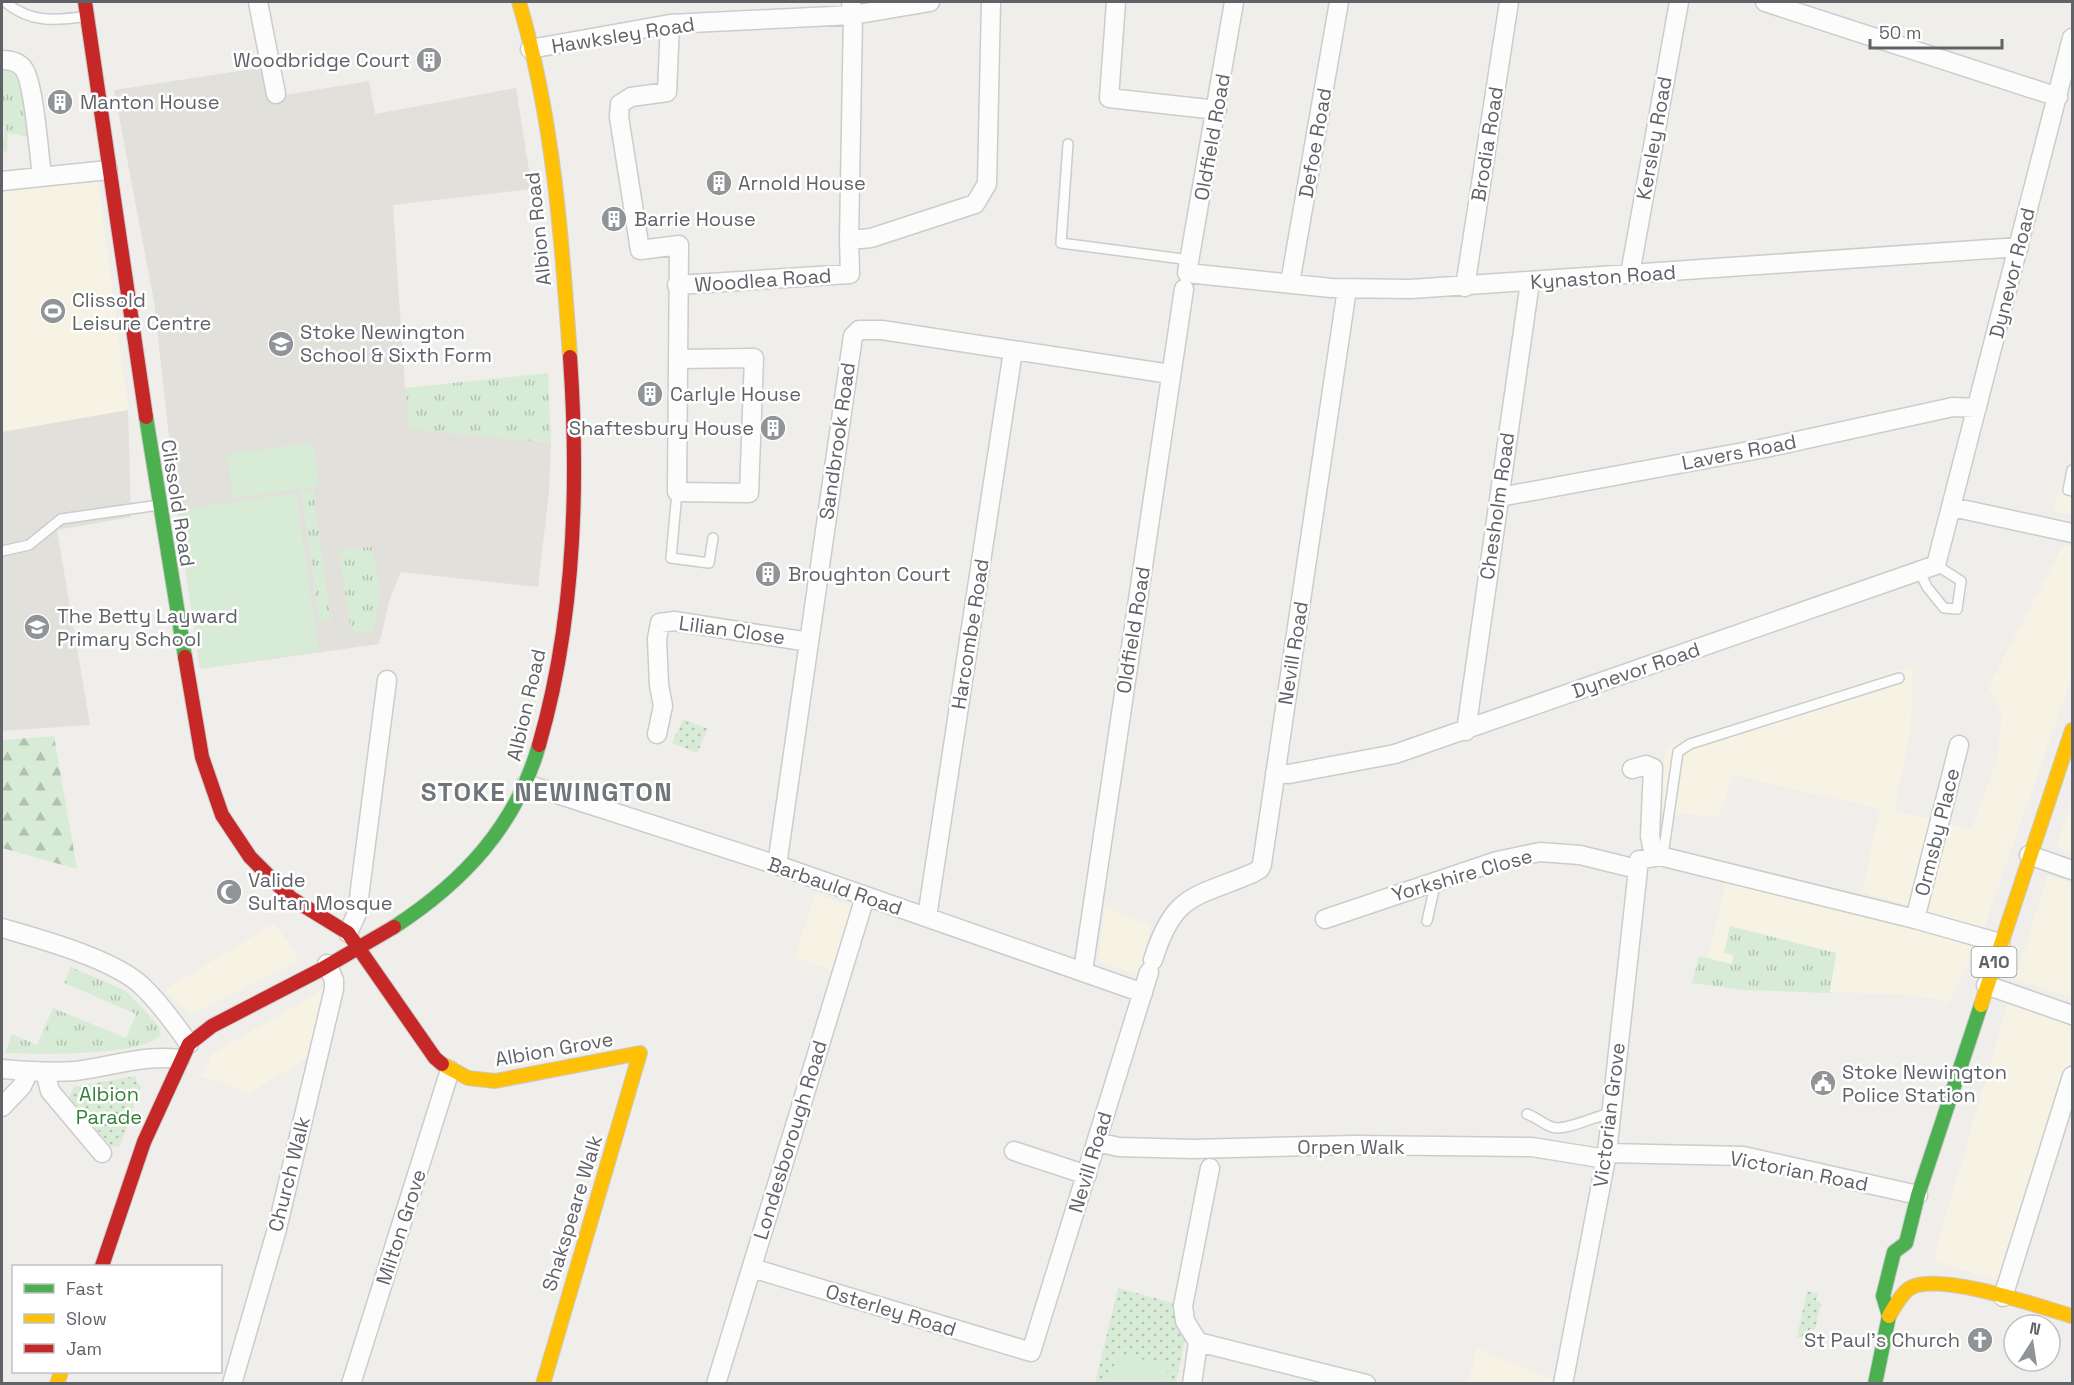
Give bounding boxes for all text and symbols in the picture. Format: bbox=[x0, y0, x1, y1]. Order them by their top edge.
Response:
street label: Hawksley Road bbox=[550, 11, 696, 59]
scale bar bbox=[1870, 12, 2002, 50]
text: 50 m bbox=[1879, 21, 1921, 44]
building icon: Woodbridge Court bbox=[414, 45, 444, 75]
place label: Woodbridge Court bbox=[233, 47, 410, 73]
street label: Oldfield Road bbox=[1188, 72, 1236, 202]
street label: Kersley Road bbox=[1630, 74, 1678, 202]
street label: Brodia Road bbox=[1465, 85, 1509, 203]
street label: Defoe Road bbox=[1293, 86, 1337, 200]
building icon: Manton House bbox=[45, 87, 75, 117]
place label: Manton House bbox=[80, 89, 219, 115]
building icon: Arnold House bbox=[704, 168, 734, 198]
place label: Arnold House bbox=[738, 170, 866, 196]
street label: Albion Road bbox=[519, 171, 557, 287]
building icon: Barrie House bbox=[599, 204, 629, 234]
street label: Dynevor Road bbox=[1983, 205, 2041, 341]
place label: Barrie House bbox=[634, 206, 756, 232]
street label: Kynaston Road bbox=[1529, 259, 1677, 295]
street label: Woodlea Road bbox=[694, 262, 832, 298]
place label: Clissold Leisure Centre bbox=[72, 287, 211, 336]
sports icon: Clissold Leisure Centre bbox=[38, 296, 68, 326]
place label: Stoke Newington School & Sixth Form bbox=[300, 319, 492, 368]
school or university icon: Stoke Newington School & Sixth Form bbox=[266, 329, 296, 359]
street label: Sandbrook Road bbox=[813, 361, 861, 521]
building icon: Carlyle House bbox=[635, 379, 665, 409]
place label: Carlyle House bbox=[670, 381, 801, 407]
building icon: Shaftesbury House bbox=[758, 413, 788, 443]
place label: Shaftesbury House bbox=[569, 415, 754, 441]
street label: Lavers Road bbox=[1679, 428, 1799, 476]
street label: Chesholm Road bbox=[1474, 431, 1520, 581]
street label: Clissold Road bbox=[155, 438, 201, 568]
street label: Harcombe Road bbox=[945, 557, 995, 711]
building icon: Broughton Court bbox=[753, 559, 783, 589]
place label: Broughton Court bbox=[788, 561, 951, 587]
street label: Oldfield Road bbox=[1110, 565, 1156, 695]
street label: Nevill Road bbox=[1272, 599, 1314, 707]
place label: The Betty Layward Primary School bbox=[57, 603, 238, 652]
street label: Lilian Close bbox=[677, 610, 787, 650]
school or university icon: The Betty Layward Primary School bbox=[22, 612, 52, 642]
street label: Dynevor Road bbox=[1569, 636, 1703, 704]
street label: Albion Road bbox=[500, 646, 552, 764]
street label: Ormsby Place bbox=[1909, 765, 1965, 899]
district label: STOKE NEWINGTON bbox=[421, 775, 673, 809]
street label: Yorkshire Close bbox=[1389, 842, 1535, 908]
street label: Barbauld Road bbox=[764, 851, 906, 921]
place label: Valide Sultan Mosque bbox=[248, 867, 393, 916]
mosque icon: Valide Sultan Mosque bbox=[214, 877, 244, 907]
road number: A10 bbox=[1972, 947, 2016, 977]
street label: Albion Grove bbox=[493, 1026, 615, 1072]
street label: Londesborough Road bbox=[747, 1037, 833, 1243]
street label: Victorian Grove bbox=[1587, 1041, 1631, 1189]
place label: Stoke Newington Police Station bbox=[1842, 1059, 2007, 1108]
public building icon: Stoke Newington Police Station bbox=[1808, 1068, 1838, 1098]
park label: Albion Parade bbox=[76, 1081, 142, 1130]
street label: Nevill Road bbox=[1062, 1108, 1118, 1216]
street label: Church Walk bbox=[262, 1113, 316, 1234]
street label: Shakspeare Walk bbox=[536, 1132, 608, 1294]
street label: Orpen Walk bbox=[1297, 1134, 1405, 1160]
street label: Victorian Road bbox=[1728, 1145, 1870, 1197]
street label: Milton Grove bbox=[370, 1166, 432, 1288]
legend bbox=[12, 1265, 222, 1373]
text: Fast bbox=[66, 1277, 103, 1300]
street label: Osterley Road bbox=[823, 1278, 959, 1342]
text: Slow bbox=[66, 1307, 107, 1330]
north arrow bbox=[2002, 1313, 2062, 1373]
text: N bbox=[2028, 1317, 2042, 1340]
church icon: St Paul's Church bbox=[1965, 1325, 1995, 1355]
place label: St Paul's Church bbox=[1804, 1327, 1960, 1353]
text: Jam bbox=[66, 1337, 102, 1360]

